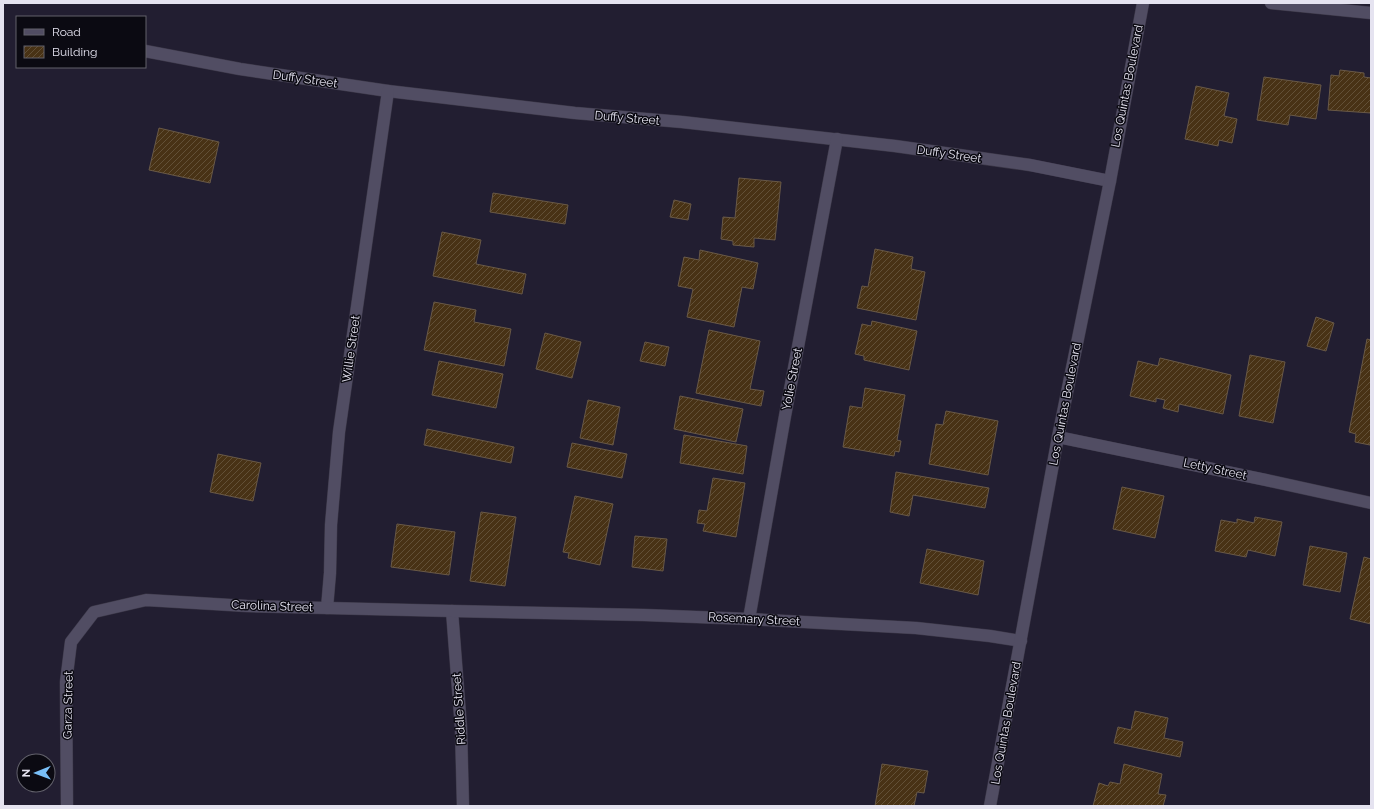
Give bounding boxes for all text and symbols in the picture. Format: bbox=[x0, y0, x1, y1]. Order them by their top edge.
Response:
legend bbox=[16, 16, 146, 68]
street label: Los Quintas Boulevard bbox=[1108, 23, 1146, 149]
text: Road bbox=[52, 25, 81, 39]
text: Building bbox=[52, 45, 98, 59]
street label: Duffy Street bbox=[272, 68, 338, 90]
street label: Duffy Street bbox=[594, 108, 660, 128]
street label: Duffy Street bbox=[916, 143, 982, 165]
street label: Willie Street bbox=[339, 315, 363, 383]
street label: Los Quintas Boulevard bbox=[1046, 341, 1084, 467]
street label: Yolie Street bbox=[779, 347, 805, 411]
street label: Letty Street bbox=[1182, 455, 1248, 483]
street label: Carolina Street bbox=[231, 598, 313, 614]
street label: Rosemary Street bbox=[708, 610, 800, 628]
street label: Los Quintas Boulevard bbox=[988, 660, 1024, 786]
street label: Garza Street bbox=[60, 671, 76, 739]
street label: Riddle Street bbox=[450, 673, 468, 745]
north arrow bbox=[16, 753, 56, 793]
text: N bbox=[20, 769, 33, 777]

